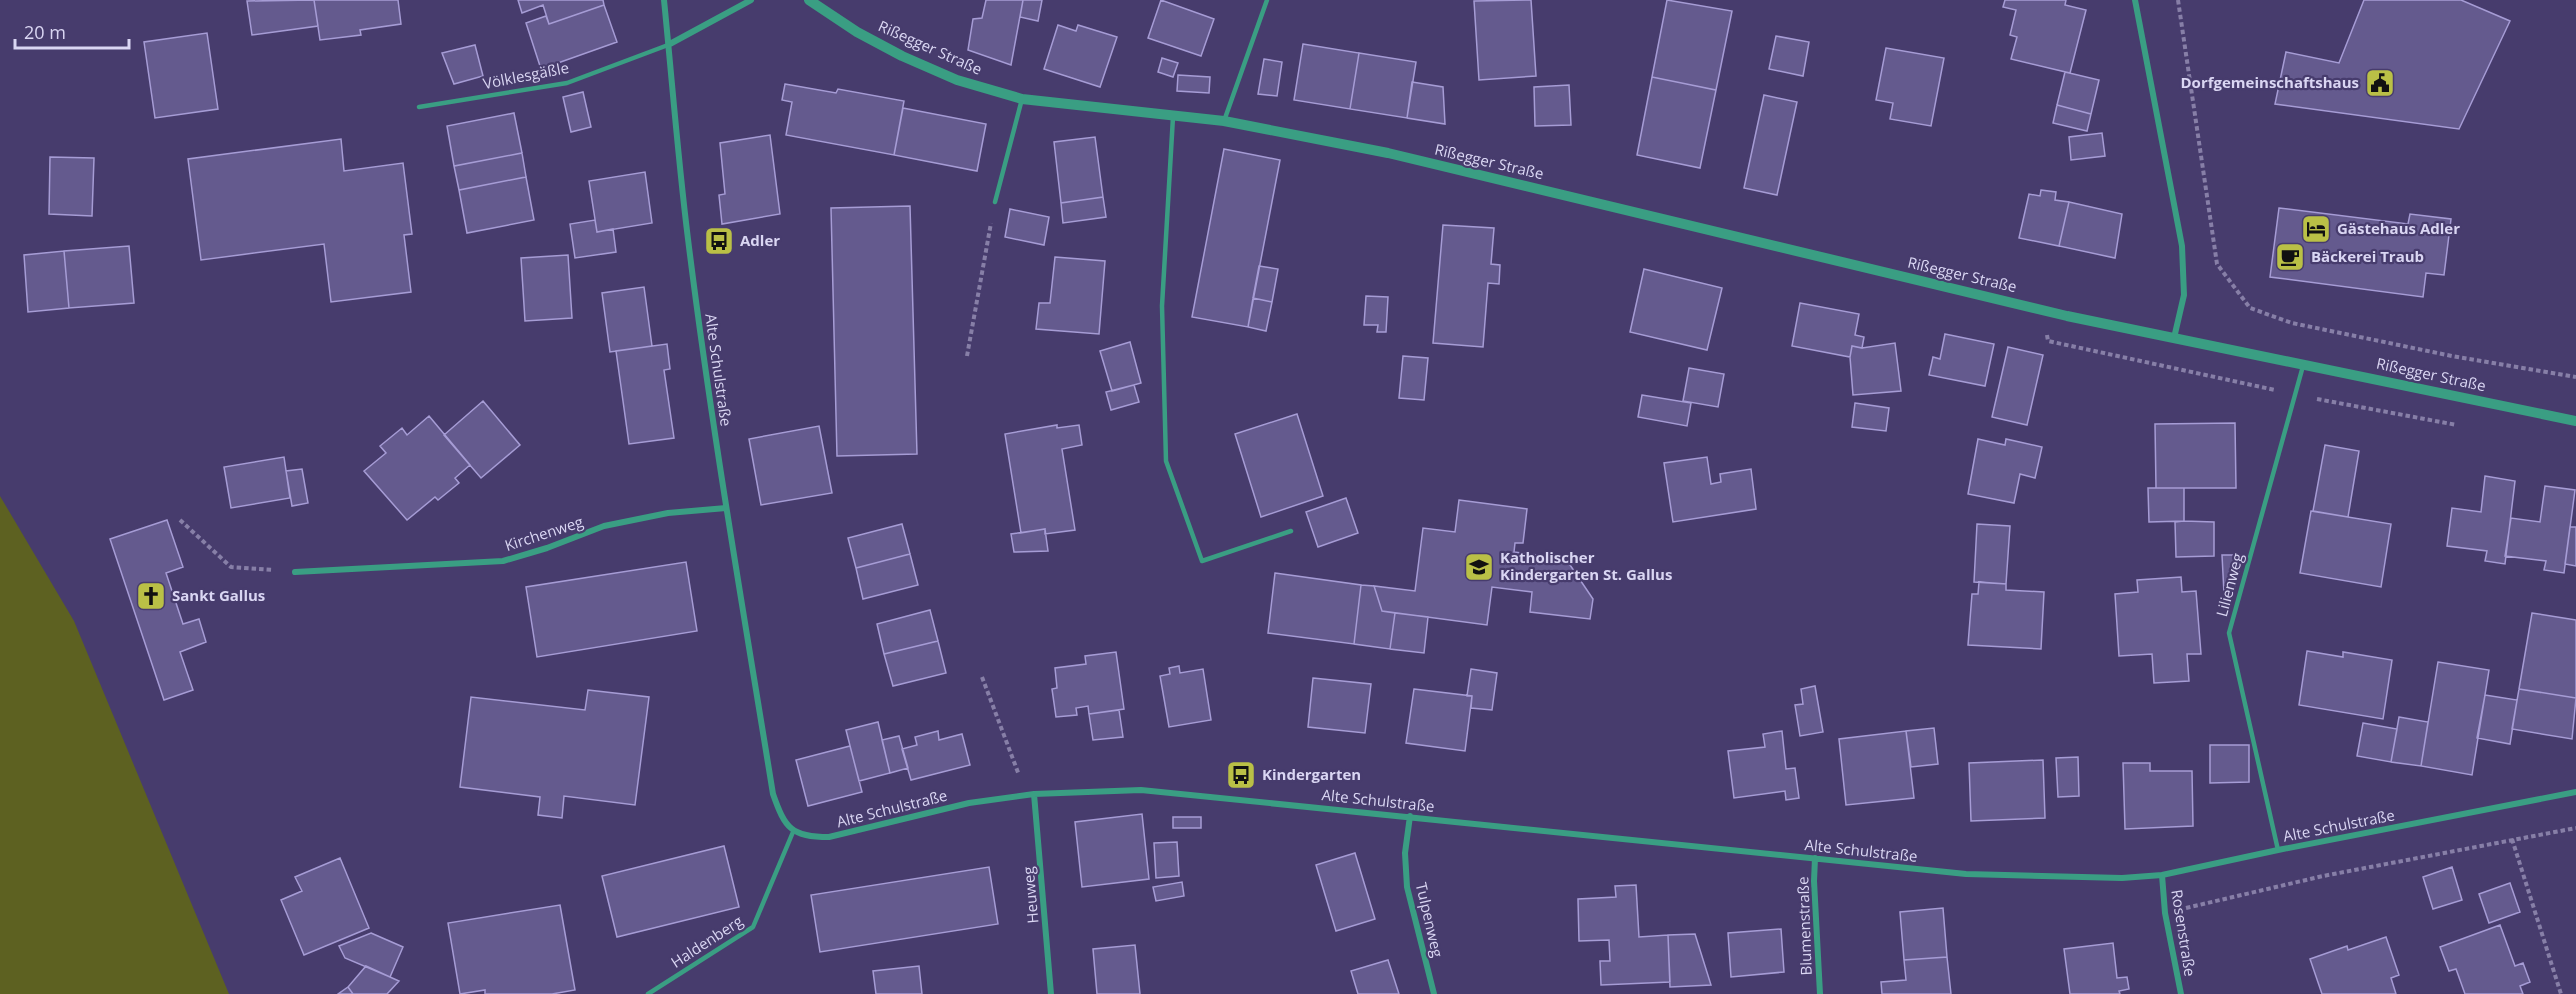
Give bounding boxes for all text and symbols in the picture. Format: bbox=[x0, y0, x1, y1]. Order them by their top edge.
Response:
scale bar bbox=[15, 12, 129, 50]
street label: Rißegger Straße bbox=[875, 15, 985, 79]
text: 20 m bbox=[24, 20, 66, 44]
street label: Völklesgäßle bbox=[481, 57, 570, 93]
public building icon: Dorfgemeinschaftshaus bbox=[2364, 67, 2396, 99]
place label: Dorfgemeinschaftshaus bbox=[2181, 72, 2359, 92]
street label: Rißegger Straße bbox=[1433, 139, 1546, 183]
hotel icon: Gästehaus Adler bbox=[2300, 213, 2332, 245]
place label: Gästehaus Adler bbox=[2337, 218, 2460, 238]
bus stop icon: Adler bbox=[703, 225, 735, 257]
place label: Adler bbox=[740, 230, 780, 250]
cafe icon: Bäckerei Traub bbox=[2274, 241, 2306, 273]
place label: Bäckerei Traub bbox=[2311, 246, 2424, 266]
street label: Rißegger Straße bbox=[1906, 252, 2019, 296]
street label: Alte Schulstraße bbox=[701, 312, 737, 427]
street label: Rißegger Straße bbox=[2375, 353, 2488, 395]
street label: Kirchenweg bbox=[502, 511, 585, 555]
place label: Katholischer Kindergarten St. Gallus bbox=[1500, 547, 1672, 584]
school or university icon: Katholischer Kindergarten St. Gallus bbox=[1463, 551, 1495, 583]
street label: Lilienweg bbox=[2211, 551, 2247, 619]
church icon: Sankt Gallus bbox=[135, 580, 167, 612]
place label: Sankt Gallus bbox=[172, 585, 265, 605]
bus stop icon: Kindergarten bbox=[1225, 759, 1257, 791]
place label: Kindergarten bbox=[1262, 764, 1361, 784]
street label: Alte Schulstraße bbox=[1321, 784, 1435, 816]
street label: Alte Schulstraße bbox=[834, 785, 949, 831]
street label: Alte Schulstraße bbox=[2281, 804, 2396, 846]
street label: Alte Schulstraße bbox=[1804, 834, 1918, 866]
street label: Heuweg bbox=[1018, 866, 1042, 924]
street label: Blumenstraße bbox=[1792, 876, 1816, 976]
street label: Tulpenweg bbox=[1412, 880, 1448, 959]
street label: Rosenstraße bbox=[2167, 888, 2201, 978]
street label: Haldenberg bbox=[667, 910, 746, 972]

